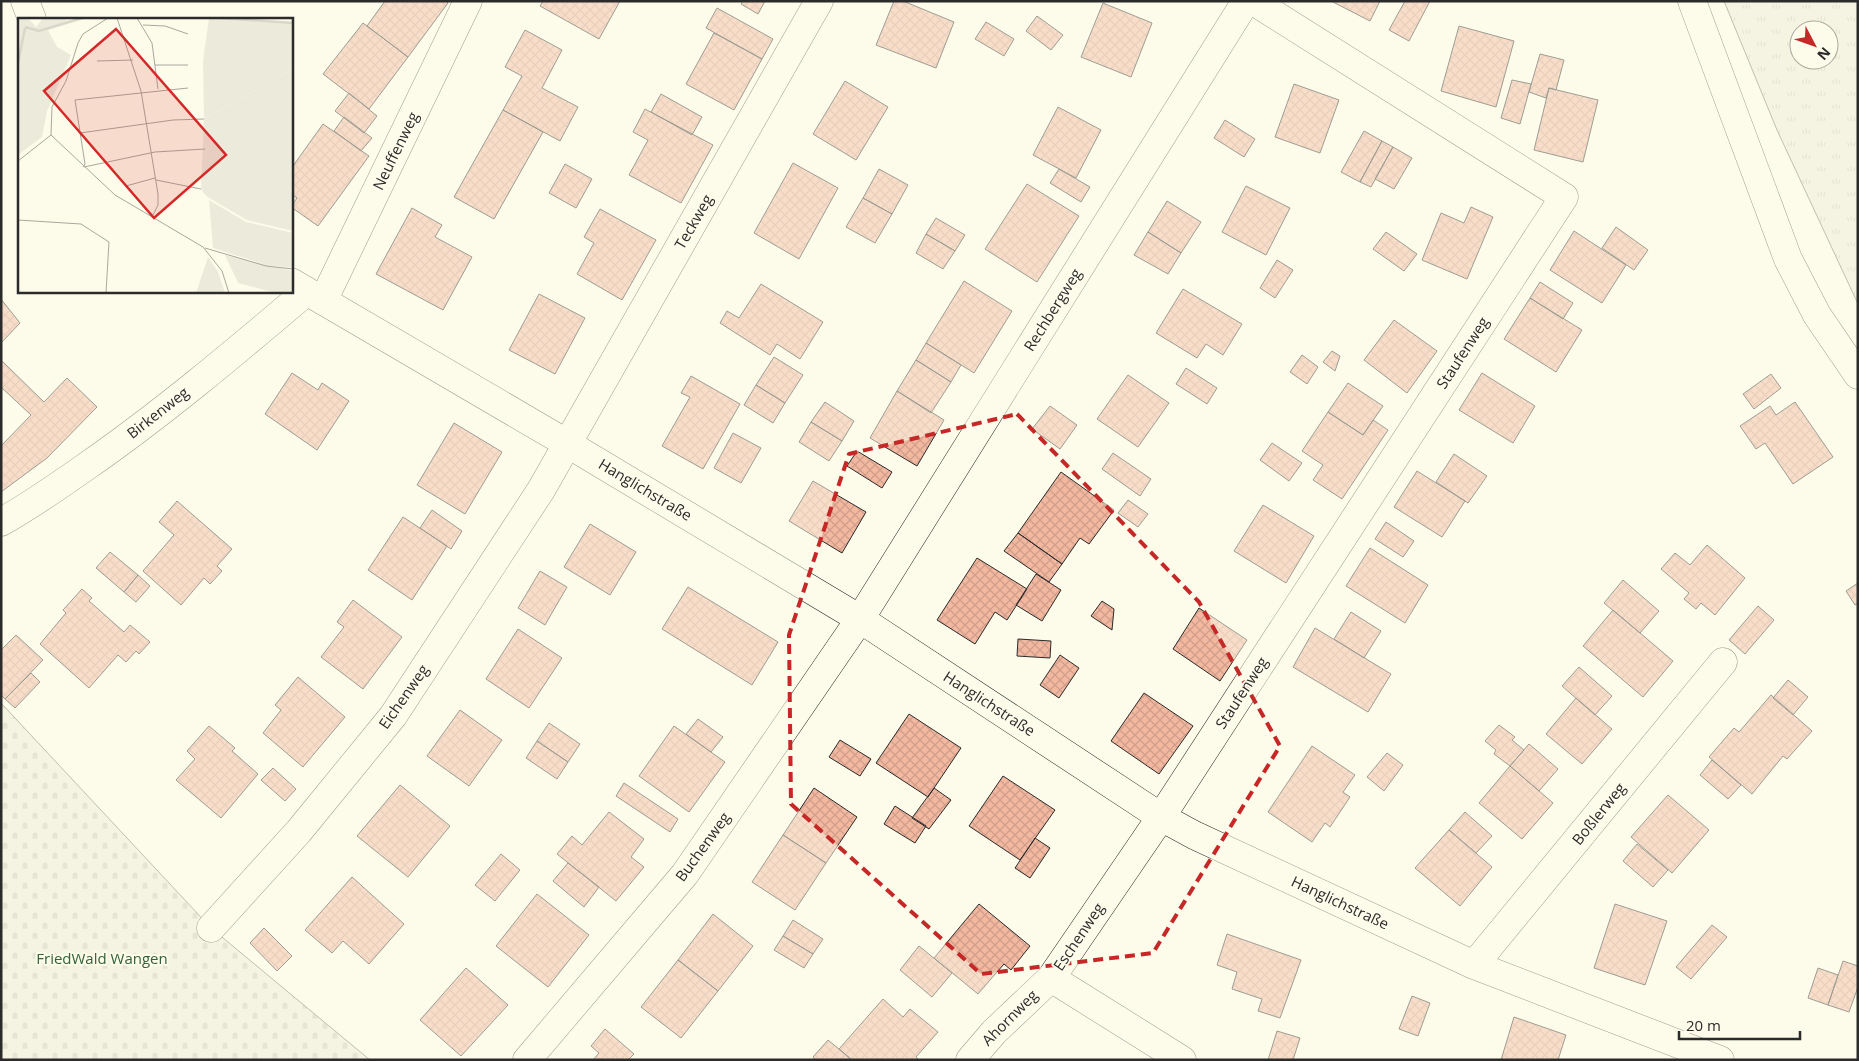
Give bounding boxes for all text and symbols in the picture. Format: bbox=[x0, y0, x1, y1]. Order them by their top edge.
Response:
inset map bbox=[18, 18, 292, 292]
north arrow bbox=[1789, 20, 1839, 70]
text: N bbox=[1813, 43, 1835, 64]
street label: Neuffenweg bbox=[368, 108, 423, 193]
street label: Teckweg bbox=[669, 191, 717, 252]
street label: Rechbergweg bbox=[1019, 264, 1086, 355]
street label: Staufenweg bbox=[1431, 313, 1493, 392]
street label: Birkenweg bbox=[122, 382, 192, 443]
street label: Hanglichstraße bbox=[595, 453, 696, 525]
street label: Staufenweg bbox=[1210, 653, 1272, 732]
street label: Eichenweg bbox=[374, 660, 433, 733]
street label: Hanglichstraße bbox=[940, 666, 1039, 740]
street label: Boßlerweg bbox=[1567, 778, 1629, 849]
street label: Buchenweg bbox=[670, 808, 734, 885]
street label: Hanglichstraße bbox=[1288, 871, 1392, 933]
street label: Eschenweg bbox=[1048, 899, 1108, 974]
park label: FriedWald Wangen bbox=[36, 948, 168, 968]
street label: Ahornweg bbox=[977, 985, 1042, 1050]
scale bar bbox=[1679, 1008, 1800, 1040]
text: 20 m bbox=[1686, 1015, 1721, 1035]

